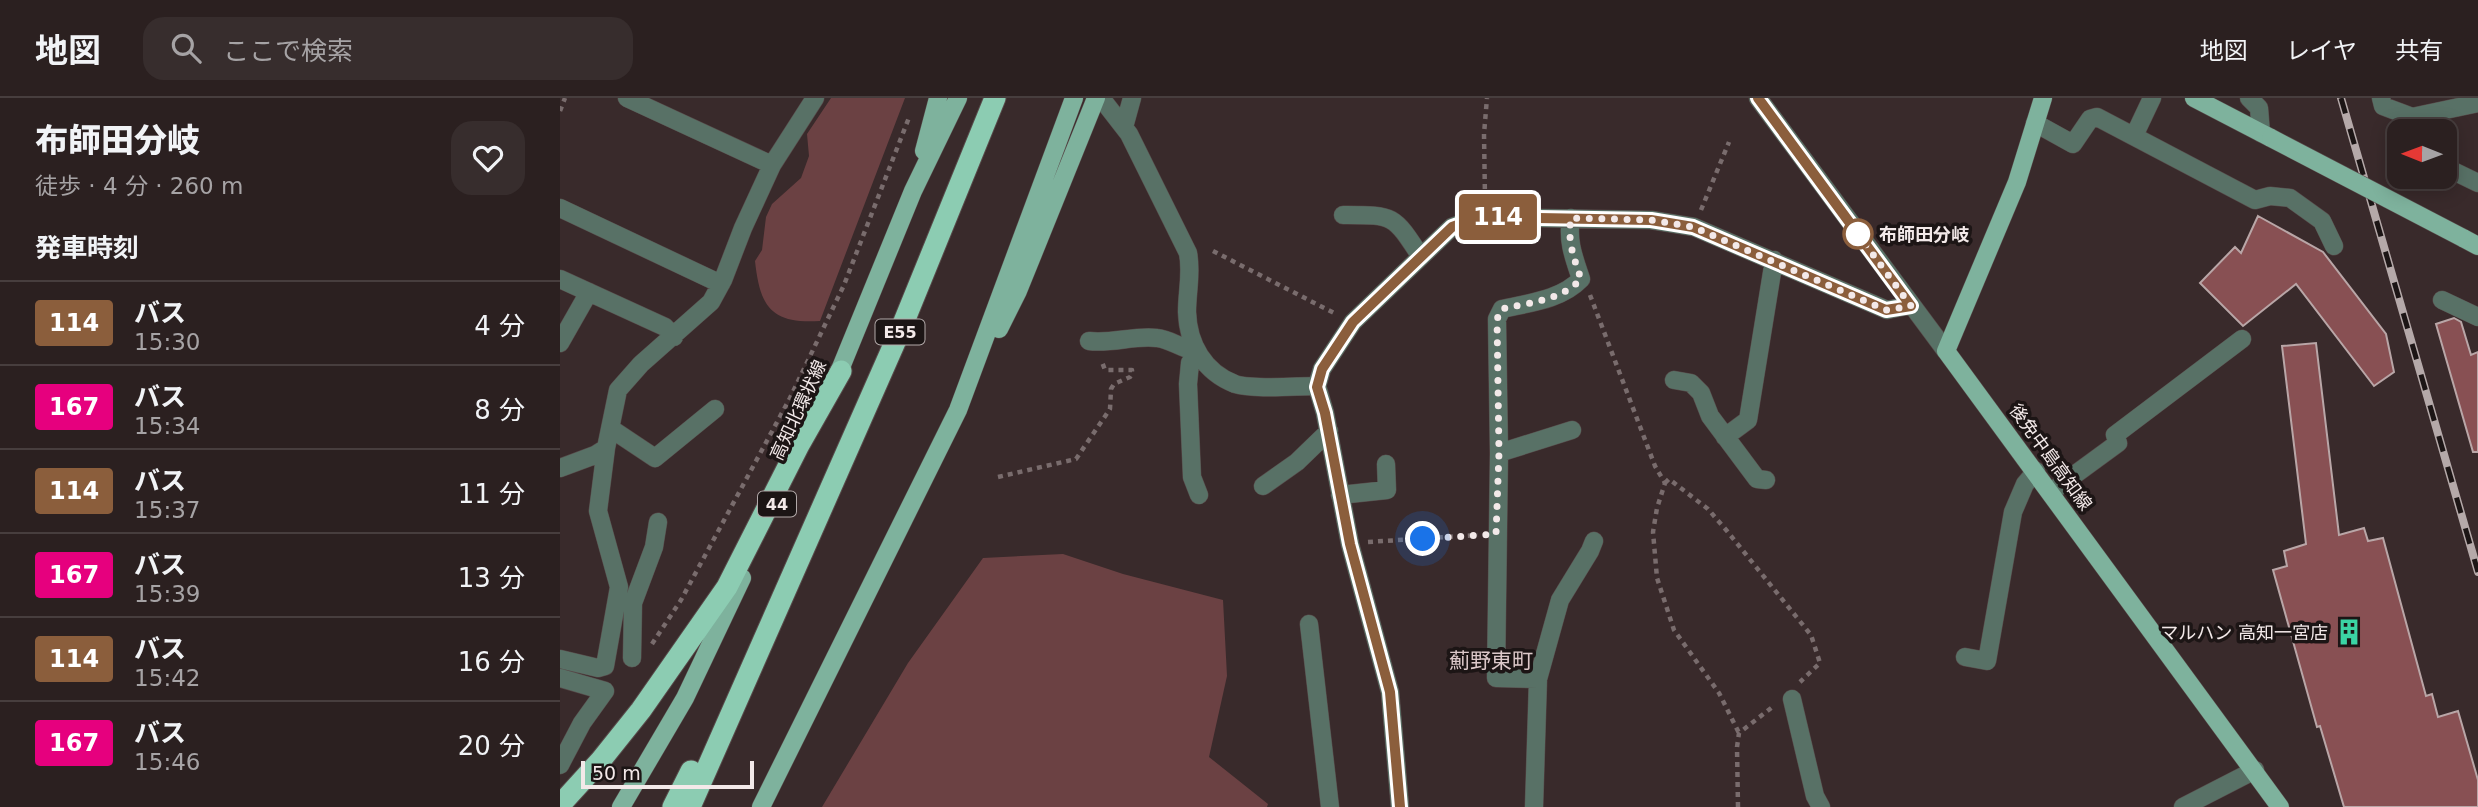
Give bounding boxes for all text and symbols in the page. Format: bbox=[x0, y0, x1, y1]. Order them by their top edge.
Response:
search box bbox=[143, 17, 633, 80]
icon: search bbox=[167, 29, 205, 67]
text: 地図 bbox=[35, 31, 101, 70]
text: ここで検索 bbox=[223, 36, 353, 66]
text: 地図 bbox=[2200, 37, 2248, 65]
text: レイヤ bbox=[2286, 37, 2357, 65]
text: 共有 bbox=[2395, 37, 2443, 65]
north arrow bbox=[2387, 119, 2457, 189]
map controls bbox=[2387, 119, 2457, 189]
text: 布師田分岐 bbox=[35, 121, 200, 160]
button: heart bbox=[451, 121, 525, 195]
text: 徒歩 · 4 分 · 260 m bbox=[35, 173, 243, 199]
line badge: 114 bbox=[1458, 194, 1538, 240]
text: 114 bbox=[1473, 203, 1523, 231]
marker: 布師田分岐 bbox=[1843, 219, 1873, 249]
place label: 布師田分岐 bbox=[1879, 224, 1970, 245]
text: 発車時刻 bbox=[35, 233, 139, 263]
text: バス bbox=[134, 298, 186, 328]
text: 114 bbox=[49, 309, 99, 337]
text: 4 分 bbox=[474, 311, 525, 341]
road number: E55 bbox=[876, 320, 924, 344]
text: 15:30 bbox=[134, 329, 200, 355]
street label: 高知北環状線 bbox=[766, 357, 830, 463]
text: バス bbox=[134, 382, 186, 412]
text: 167 bbox=[49, 393, 99, 421]
text: 8 分 bbox=[474, 395, 525, 425]
street label: 後免中島高知線 bbox=[2005, 400, 2097, 514]
text: 15:34 bbox=[134, 413, 200, 439]
text: バス bbox=[134, 466, 186, 496]
text: 114 bbox=[49, 477, 99, 505]
text: 11 分 bbox=[458, 479, 525, 509]
road number: 44 bbox=[758, 492, 796, 516]
text: 15:37 bbox=[134, 497, 200, 523]
your location bbox=[1405, 521, 1440, 556]
text: バス bbox=[134, 550, 186, 580]
text: 167 bbox=[49, 561, 99, 589]
text: 13 分 bbox=[458, 563, 525, 593]
text: 15:39 bbox=[134, 581, 200, 607]
building icon: マルハン 高知一宮店 bbox=[2334, 617, 2364, 647]
place label: マルハン 高知一宮店 bbox=[2160, 622, 2328, 643]
text: バス bbox=[134, 634, 186, 664]
text: 114 bbox=[49, 645, 99, 673]
text: 16 分 bbox=[458, 647, 525, 677]
district label: 薊野東町 bbox=[1449, 649, 1533, 673]
text: 15:42 bbox=[134, 665, 200, 691]
text: バス bbox=[134, 718, 186, 748]
text: 167 bbox=[49, 729, 99, 757]
text: 20 分 bbox=[458, 731, 525, 761]
text: 15:46 bbox=[134, 749, 200, 775]
scale bar bbox=[581, 758, 754, 790]
text: 50 m bbox=[592, 762, 641, 784]

